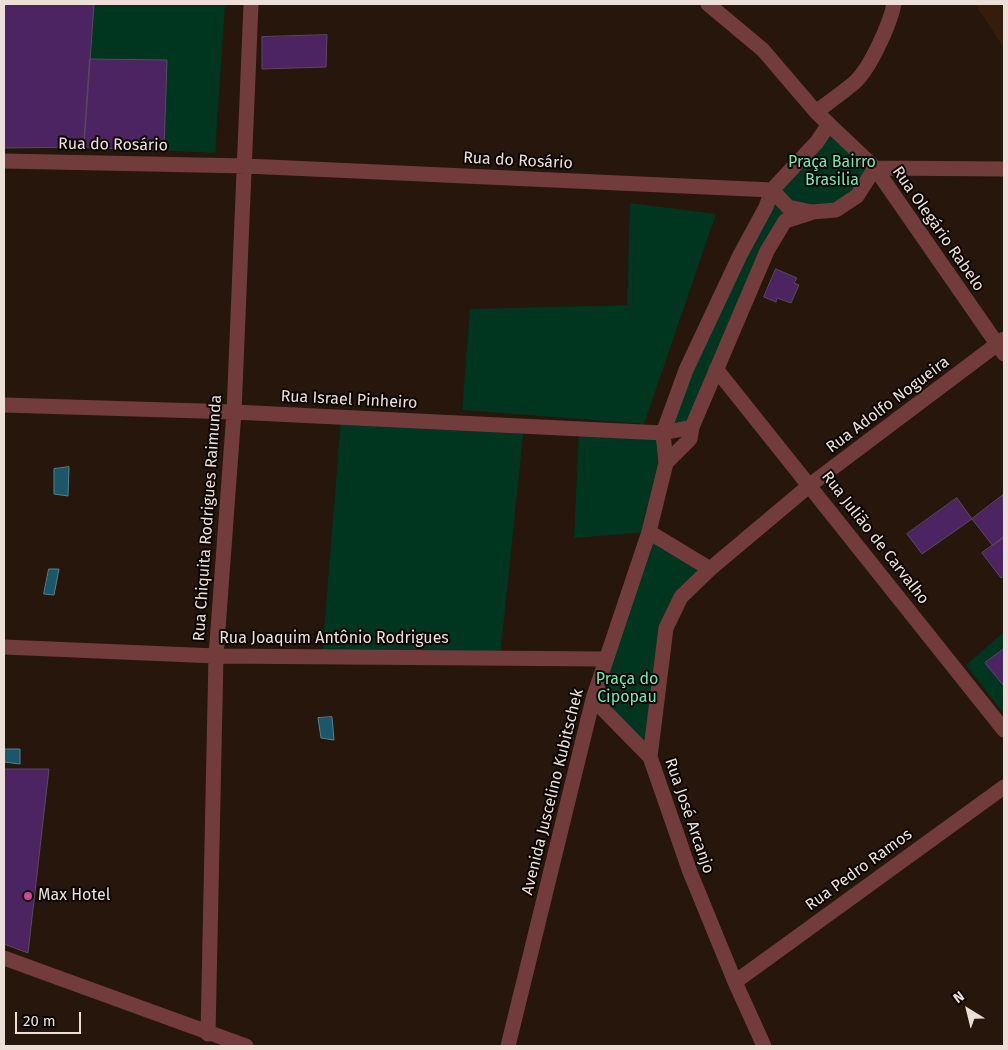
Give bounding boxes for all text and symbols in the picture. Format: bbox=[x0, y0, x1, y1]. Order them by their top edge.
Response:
street label: Rua do Rosário bbox=[58, 134, 168, 156]
street label: Rua do Rosário bbox=[463, 149, 573, 173]
park label: Praça Bairro Brasilia bbox=[788, 153, 876, 191]
street label: Rua Olegário Rabelo bbox=[888, 163, 988, 295]
street label: Rua Adolfo Nogueira bbox=[823, 353, 953, 457]
street label: Rua Israel Pinheiro bbox=[280, 387, 418, 413]
street label: Rua Chiquita Rodrigues Raimunda bbox=[190, 394, 226, 642]
street label: Rua Julião de Carvalho bbox=[817, 468, 933, 608]
street label: Rua Joaquim Antônio Rodrigues bbox=[219, 629, 449, 649]
park label: Praça do Cipopau bbox=[596, 670, 658, 708]
street label: Avenida Juscelino Kubitschek bbox=[518, 687, 588, 897]
street label: Rua José Arcanjo bbox=[660, 756, 718, 876]
street label: Rua Pedro Ramos bbox=[802, 825, 916, 915]
place label: Max Hotel bbox=[38, 886, 110, 906]
marker: Max Hotel bbox=[22, 890, 34, 902]
north arrow bbox=[943, 985, 993, 1035]
text: N bbox=[950, 988, 968, 1007]
scale bar bbox=[18, 1002, 84, 1034]
text: 20 m bbox=[23, 1012, 56, 1030]

